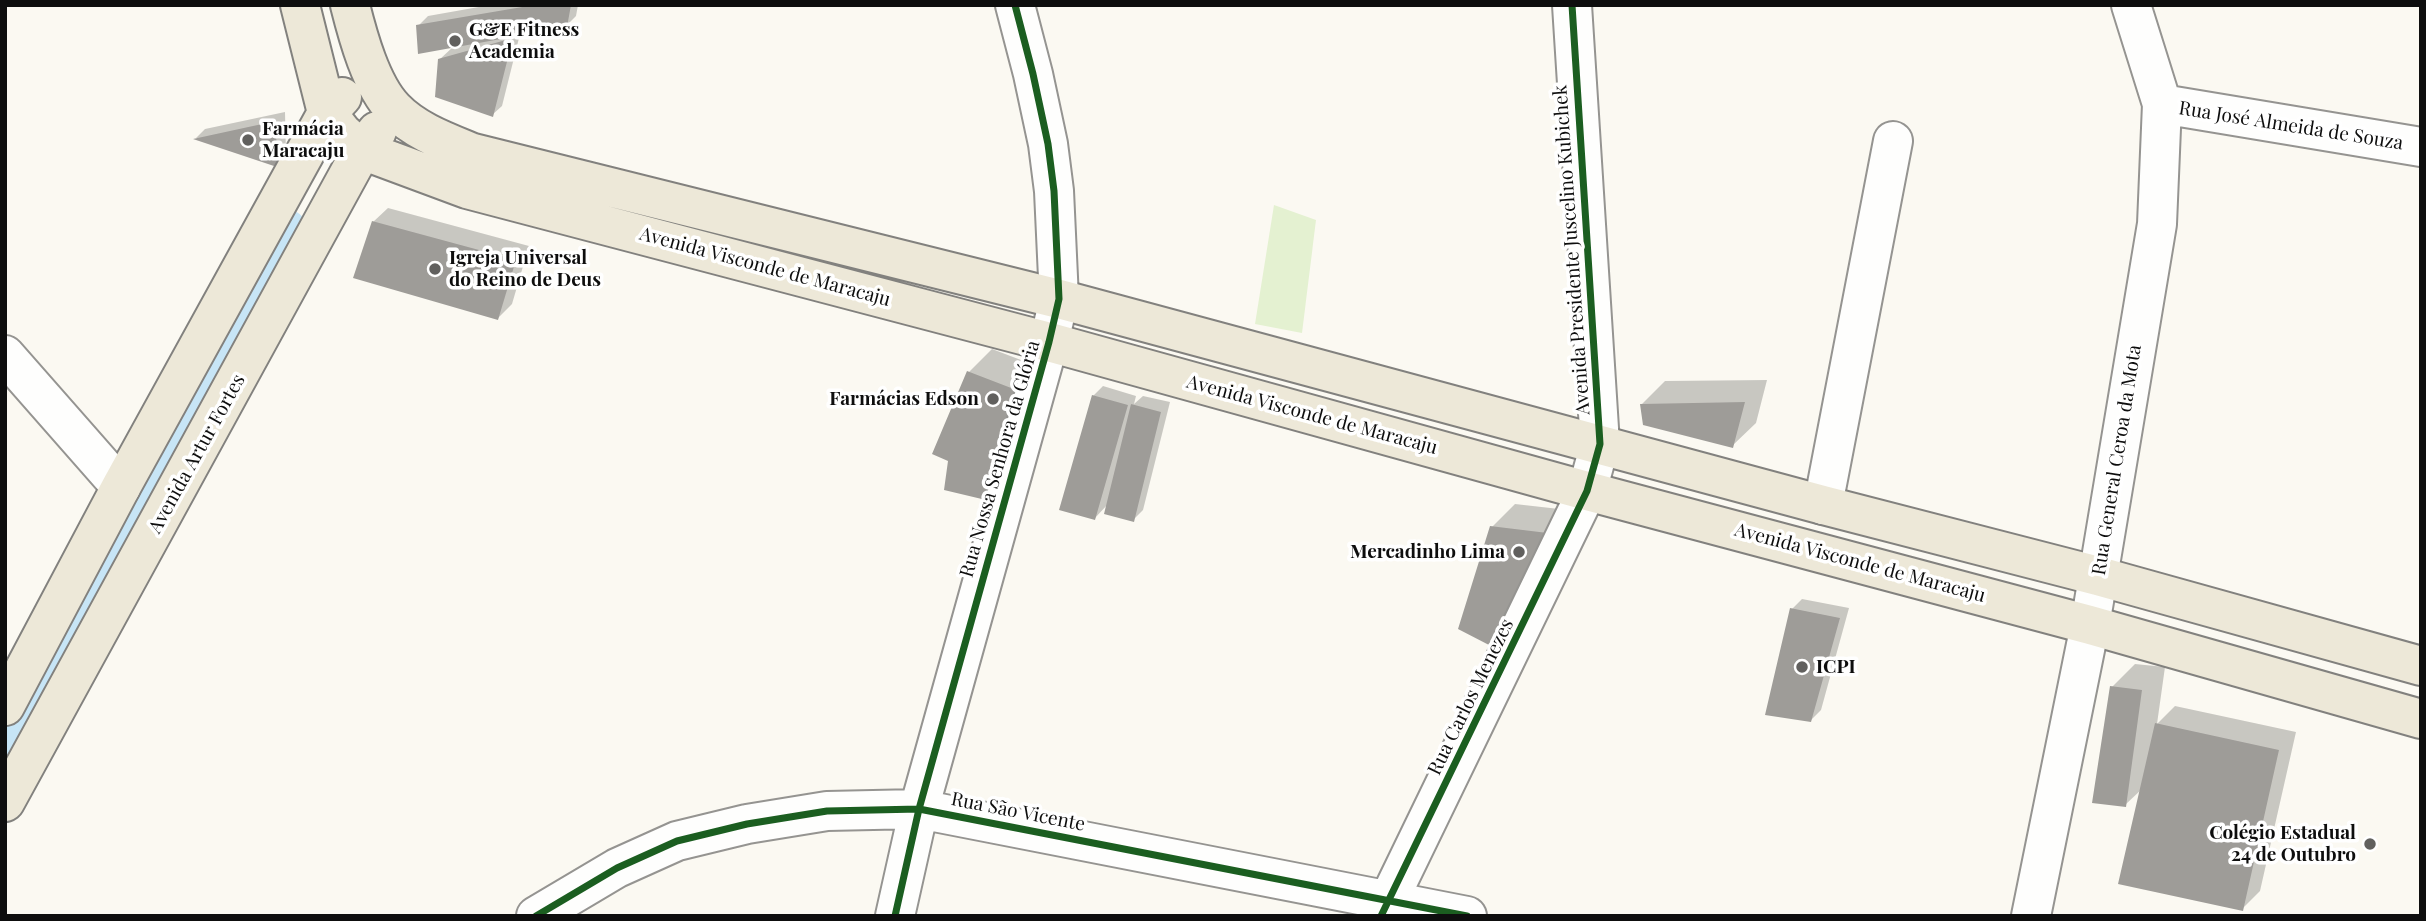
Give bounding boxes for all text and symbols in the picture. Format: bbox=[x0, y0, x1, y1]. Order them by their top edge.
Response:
place label: G&E Fitness Academia bbox=[469, 19, 579, 63]
marker: G&E Fitness Academia bbox=[447, 33, 463, 49]
street label: Avenida Presidente Juscelino Kubichek bbox=[1549, 84, 1595, 416]
street label: Rua José Almeida de Souza bbox=[2177, 97, 2405, 155]
place label: Farmácia Maracaju bbox=[262, 118, 344, 162]
marker: Farmácia Maracaju bbox=[240, 132, 256, 148]
street label: Avenida Visconde de Maracaju bbox=[637, 223, 893, 311]
place label: Igreja Universal do Reino de Deus bbox=[449, 247, 601, 291]
marker: Igreja Universal do Reino de Deus bbox=[427, 261, 443, 277]
street label: Rua Nossa Senhora da Glória bbox=[955, 338, 1045, 580]
street label: Rua General Ceroa da Mota bbox=[2088, 343, 2146, 577]
street label: Avenida Artur Fortes bbox=[144, 371, 250, 537]
street label: Avenida Visconde de Maracaju bbox=[1184, 371, 1440, 459]
place label: Farmácias Edson bbox=[829, 388, 979, 410]
marker: Farmácias Edson bbox=[985, 391, 1001, 407]
street label: Avenida Visconde de Maracaju bbox=[1732, 519, 1988, 607]
place label: Mercadinho Lima bbox=[1350, 541, 1505, 563]
marker: Mercadinho Lima bbox=[1511, 544, 1527, 560]
street label: Rua Carlos Menezes bbox=[1423, 615, 1519, 779]
place label: ICPI bbox=[1816, 656, 1856, 678]
marker: ICPI bbox=[1794, 659, 1810, 675]
street label: Rua São Vicente bbox=[949, 788, 1087, 836]
place label: Colégio Estadual 24 de Outubro bbox=[2209, 822, 2356, 866]
marker: Colégio Estadual 24 de Outubro bbox=[2362, 836, 2378, 852]

